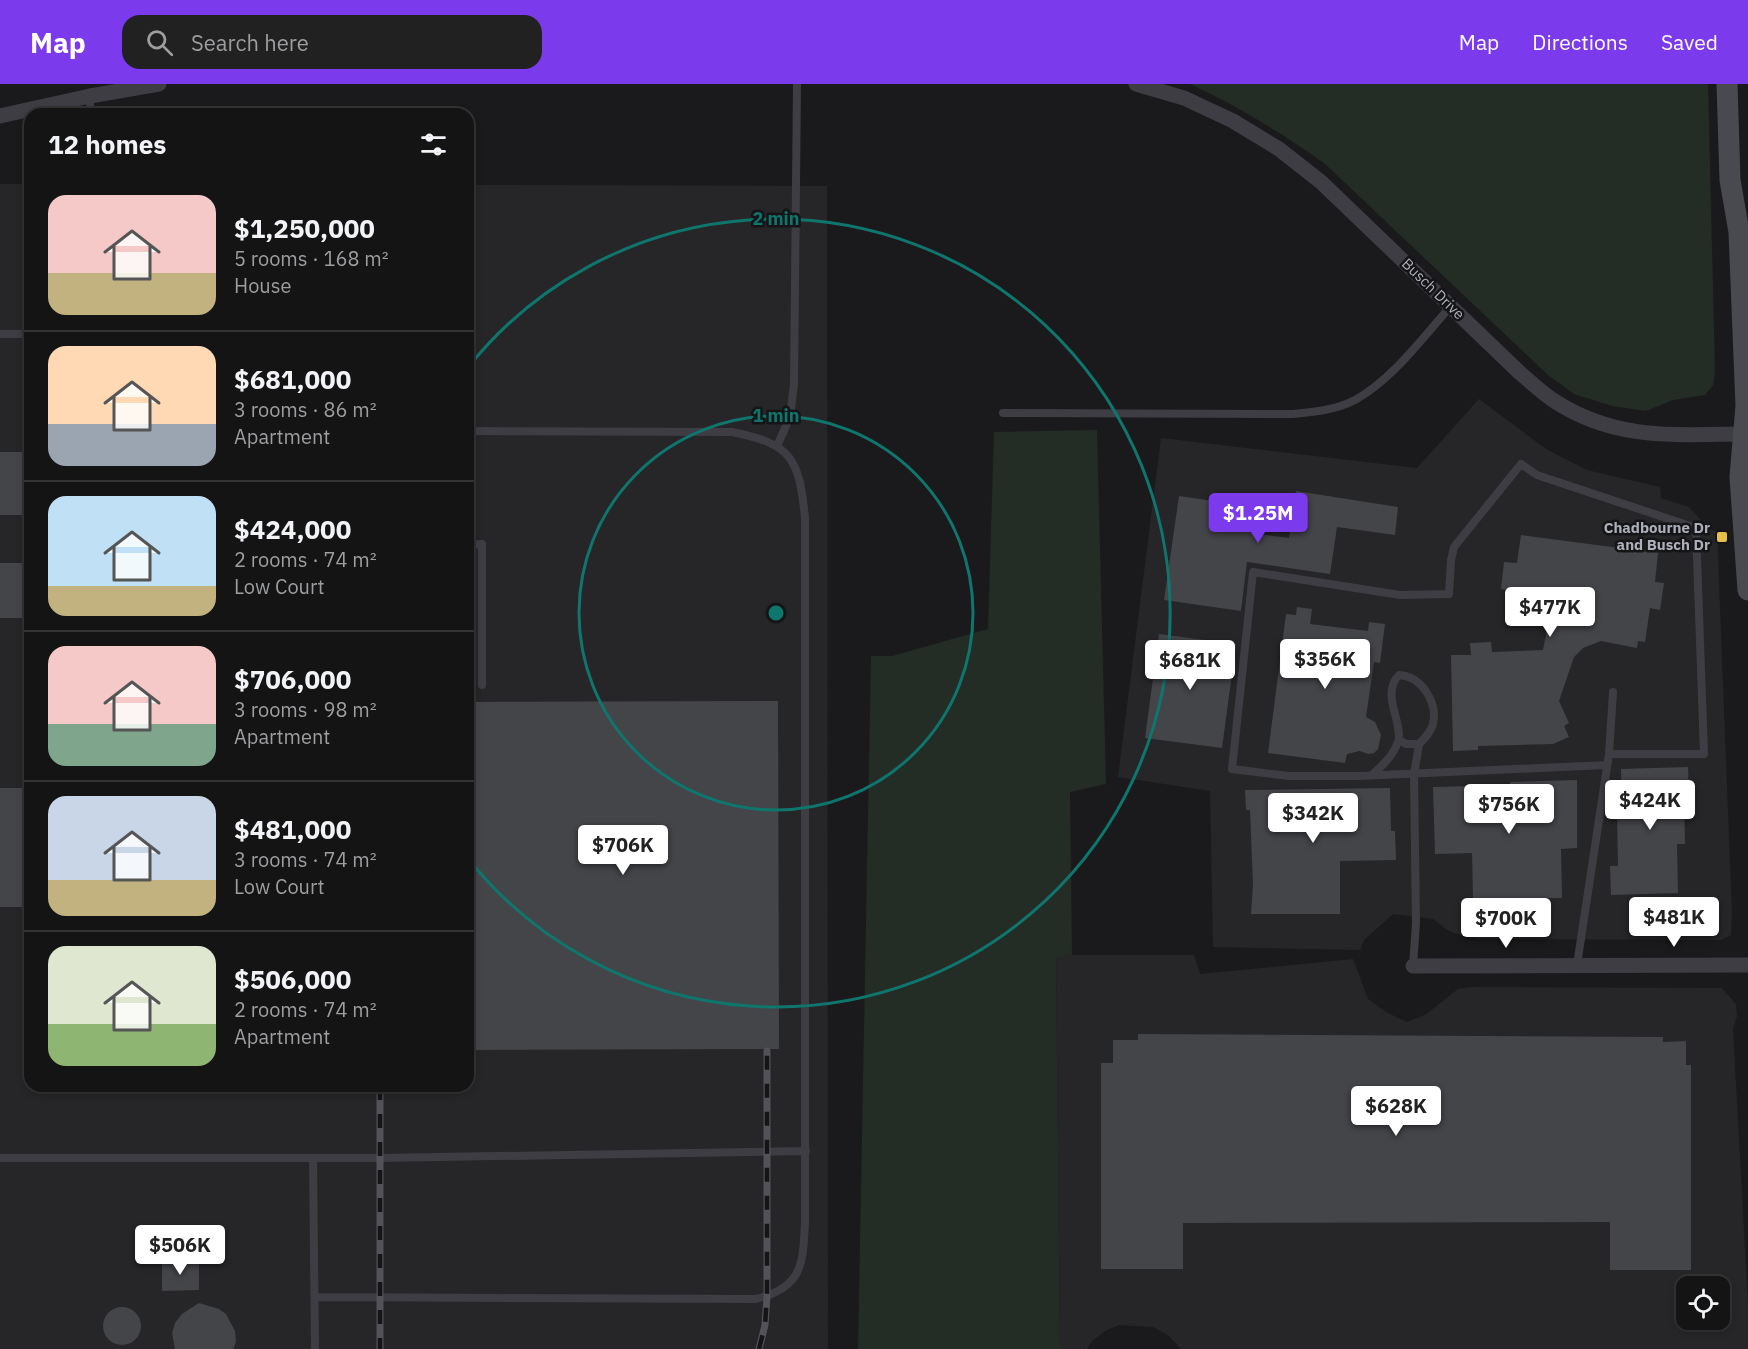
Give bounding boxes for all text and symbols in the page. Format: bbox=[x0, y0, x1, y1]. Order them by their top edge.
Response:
search box bbox=[122, 15, 542, 69]
text: Map bbox=[30, 24, 86, 61]
icon: search bbox=[143, 26, 176, 59]
text: Search here bbox=[191, 28, 309, 57]
text: Map bbox=[1459, 28, 1499, 56]
text: Directions bbox=[1532, 28, 1628, 56]
text: Saved bbox=[1661, 28, 1718, 56]
text: 12 homes bbox=[48, 127, 166, 161]
icon: filters bbox=[417, 128, 450, 161]
text: 2 min bbox=[752, 207, 800, 230]
text: $1,250,000 bbox=[234, 211, 375, 245]
icon: home bbox=[96, 219, 168, 291]
text: 5 rooms · 168 m² bbox=[234, 245, 389, 272]
street label: Busch Drive bbox=[1398, 254, 1469, 323]
text: House bbox=[234, 272, 291, 299]
text: $681,000 bbox=[234, 362, 351, 396]
icon: home bbox=[96, 370, 168, 442]
text: 3 rooms · 86 m² bbox=[234, 396, 377, 423]
text: 1 min bbox=[752, 404, 800, 427]
text: Apartment bbox=[234, 423, 330, 450]
pin: $1.25M bbox=[1209, 493, 1307, 544]
text: $1.25M bbox=[1223, 499, 1293, 526]
text: $424,000 bbox=[234, 512, 351, 546]
place label: Chadbourne Dr and Busch Dr bbox=[1604, 518, 1710, 554]
icon: home bbox=[96, 520, 168, 592]
marker: Chadbourne Dr and Busch Dr bbox=[1715, 530, 1729, 544]
text: 2 rooms · 74 m² bbox=[234, 546, 377, 573]
text: Low Court bbox=[234, 573, 324, 600]
pin: $477K bbox=[1508, 587, 1592, 638]
text: $477K bbox=[1519, 593, 1581, 620]
centre of rings bbox=[766, 603, 786, 623]
pin: $356K bbox=[1283, 639, 1367, 690]
pin: $681K bbox=[1148, 640, 1232, 691]
text: $356K bbox=[1294, 645, 1356, 672]
text: $681K bbox=[1159, 646, 1221, 673]
text: $706,000 bbox=[234, 662, 351, 696]
icon: home bbox=[96, 670, 168, 742]
text: 3 rooms · 98 m² bbox=[234, 696, 377, 723]
text: Apartment bbox=[234, 723, 330, 750]
pin: $424K bbox=[1608, 780, 1692, 831]
pin: $756K bbox=[1467, 784, 1551, 835]
text: $424K bbox=[1619, 786, 1681, 813]
text: $756K bbox=[1478, 790, 1540, 817]
pin: $342K bbox=[1271, 793, 1355, 844]
text: $342K bbox=[1282, 799, 1344, 826]
text: $481,000 bbox=[234, 812, 351, 846]
icon: home bbox=[96, 820, 168, 892]
pin: $706K bbox=[581, 825, 665, 876]
text: $706K bbox=[592, 831, 654, 858]
text: 3 rooms · 74 m² bbox=[234, 846, 377, 873]
text: Low Court bbox=[234, 873, 324, 900]
pin: $481K bbox=[1632, 897, 1716, 948]
pin: $700K bbox=[1464, 898, 1548, 949]
text: $481K bbox=[1643, 903, 1705, 930]
text: $700K bbox=[1475, 904, 1537, 931]
text: $506,000 bbox=[234, 962, 351, 996]
icon: home bbox=[96, 970, 168, 1042]
text: 2 rooms · 74 m² bbox=[234, 996, 377, 1023]
text: Apartment bbox=[234, 1023, 330, 1050]
pin: $628K bbox=[1354, 1086, 1438, 1137]
text: $628K bbox=[1365, 1092, 1427, 1119]
pin: $506K bbox=[138, 1225, 222, 1276]
text: $506K bbox=[149, 1231, 211, 1258]
map controls bbox=[1676, 1276, 1730, 1330]
button: locate bbox=[1676, 1276, 1730, 1330]

